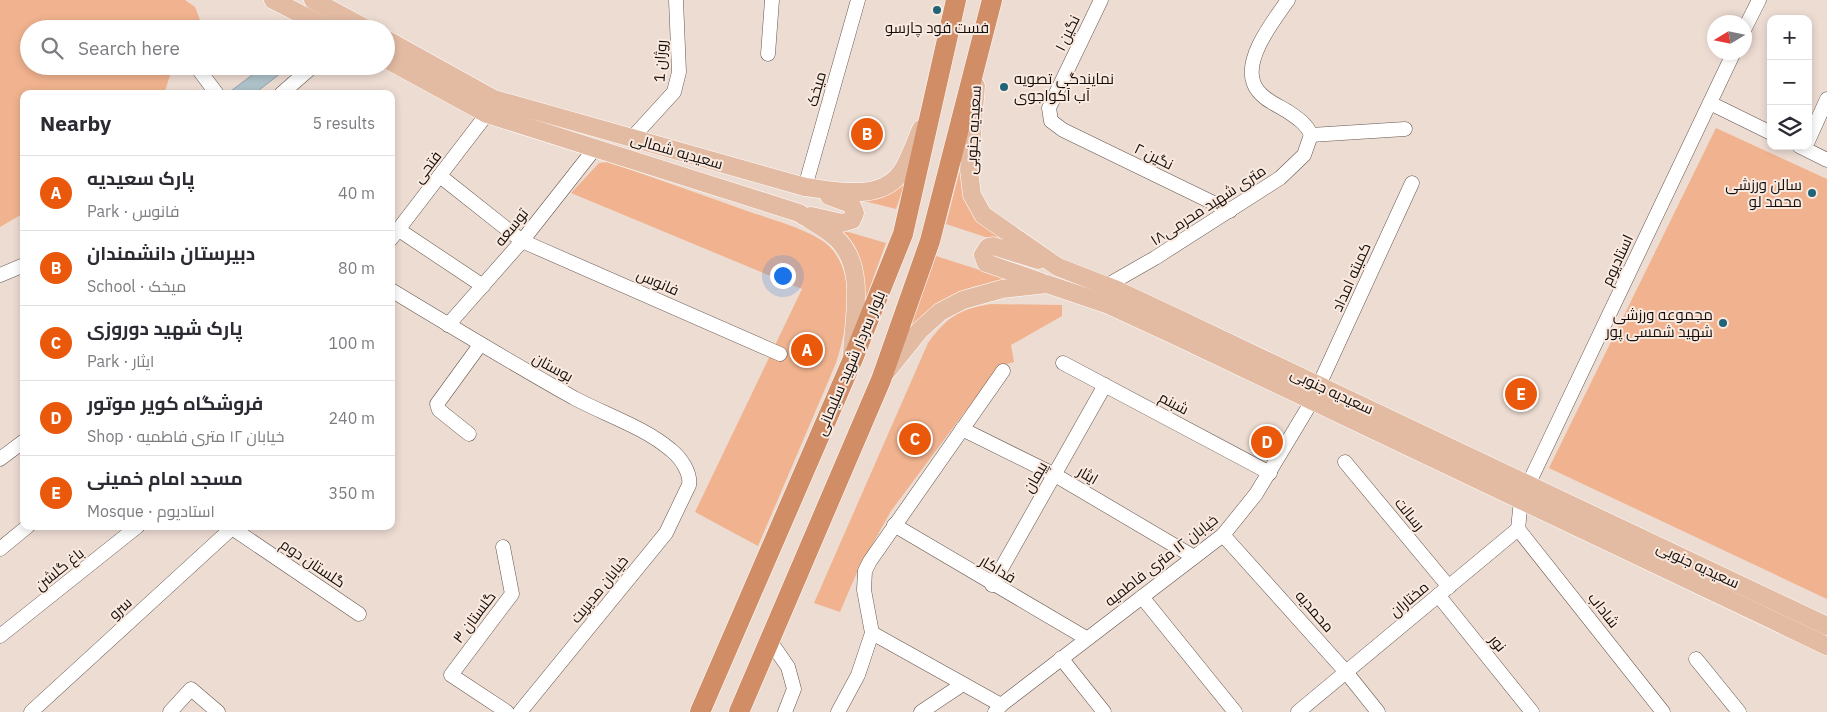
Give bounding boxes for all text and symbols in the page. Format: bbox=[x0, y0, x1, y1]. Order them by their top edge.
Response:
marker: فست فود چارسو bbox=[931, 4, 943, 16]
street label: نگین ۱ bbox=[1050, 12, 1085, 55]
north arrow bbox=[1707, 15, 1752, 60]
map controls bbox=[1767, 15, 1812, 150]
button: + bbox=[1767, 15, 1812, 60]
place label: فست فود چارسو bbox=[885, 18, 989, 38]
search box bbox=[20, 20, 395, 75]
icon: search bbox=[38, 34, 66, 62]
text: Search here bbox=[78, 36, 180, 60]
street label: روژان 1 bbox=[649, 39, 672, 83]
button: − bbox=[1767, 60, 1812, 105]
street label: میخک bbox=[802, 69, 830, 109]
place label: نمایندگی تصویه آب آکواجوی bbox=[1014, 69, 1114, 106]
marker: نمایندگی تصویه آب آکواجوی bbox=[998, 81, 1010, 93]
street label: سعیدیه جنوبی bbox=[961, 85, 986, 175]
button: layers bbox=[1767, 105, 1812, 150]
text: Nearby bbox=[40, 109, 111, 137]
text: 5 results bbox=[312, 113, 375, 133]
pin: B bbox=[851, 115, 883, 153]
street label: سعیدیه شمالی bbox=[628, 129, 725, 174]
street label: نگین ۲ bbox=[1131, 138, 1177, 174]
street label: فتحی bbox=[409, 147, 446, 188]
street label: ۱۸متری شهید محرمی bbox=[1147, 161, 1270, 250]
text: پارک سعیدیه bbox=[87, 166, 194, 190]
place label: سالن ورزشی محمد لو bbox=[1725, 175, 1802, 211]
text: A bbox=[51, 183, 61, 203]
text: 40 m bbox=[338, 183, 375, 203]
marker: سالن ورزشی محمد لو bbox=[1806, 187, 1818, 199]
text: Park · فانوس bbox=[87, 201, 179, 221]
street label: توسعه bbox=[490, 204, 532, 250]
street label: استادیوم bbox=[1597, 231, 1638, 289]
street label: کمیته امداد bbox=[1327, 240, 1375, 314]
text: دبیرستان دانشمندان bbox=[87, 241, 255, 265]
text: B bbox=[51, 258, 61, 278]
text: 80 m bbox=[338, 258, 375, 278]
your location bbox=[770, 263, 796, 289]
street label: فانوس bbox=[633, 264, 682, 301]
text: School · میخک bbox=[87, 276, 186, 296]
street label: بلوار سردار شهید سلیمانی bbox=[811, 288, 890, 439]
place label: مجموعه ورزشی شهید شمسی پور bbox=[1605, 305, 1713, 342]
text: پارک شهید دوروزی bbox=[87, 316, 243, 340]
marker: مجموعه ورزشی شهید شمسی پور bbox=[1717, 317, 1729, 329]
pin: A bbox=[791, 331, 823, 369]
text: C bbox=[51, 333, 61, 353]
text: 100 m bbox=[328, 333, 375, 353]
street label: بوستان bbox=[529, 348, 577, 387]
text: Park · ایثار bbox=[87, 351, 154, 371]
street label: سعیدیه جنوبی bbox=[1287, 364, 1376, 419]
pin: E bbox=[1505, 375, 1537, 413]
street label: شبنم bbox=[1155, 387, 1192, 420]
text: فروشگاه کویر موتور bbox=[87, 391, 263, 415]
text: D bbox=[50, 408, 62, 428]
text: 240 m bbox=[328, 408, 375, 428]
pin: C bbox=[899, 420, 931, 458]
pin: D bbox=[1251, 423, 1283, 461]
text: Shop · خیابان ۱۲ متری فاطمیه bbox=[87, 426, 284, 446]
street label: پیمان bbox=[1019, 458, 1052, 497]
street label: ایثار bbox=[1073, 461, 1102, 488]
text: مسجد امام خمینی bbox=[87, 466, 243, 490]
text: E bbox=[51, 483, 61, 503]
text: 350 m bbox=[328, 483, 375, 503]
street label: رسالت bbox=[1391, 494, 1429, 534]
text: Mosque · استادیوم bbox=[87, 501, 215, 521]
street label: خیابان ۱۲ متری فاطمیه bbox=[1101, 510, 1222, 611]
street label: گلستان دوم bbox=[276, 534, 349, 593]
street label: سعیدیه جنوبی bbox=[1653, 538, 1742, 593]
street label: باغ گلشن bbox=[30, 543, 89, 596]
street label: فداکار bbox=[976, 550, 1020, 587]
street label: خیابان مدیریت bbox=[566, 551, 633, 627]
street label: مختاران bbox=[1385, 577, 1433, 622]
street label: محمدیه bbox=[1292, 586, 1338, 636]
street label: گلستان ۳ bbox=[448, 587, 500, 647]
street label: شاداب bbox=[1584, 588, 1624, 632]
street label: سرو bbox=[104, 593, 136, 623]
street label: نور bbox=[1485, 630, 1511, 655]

